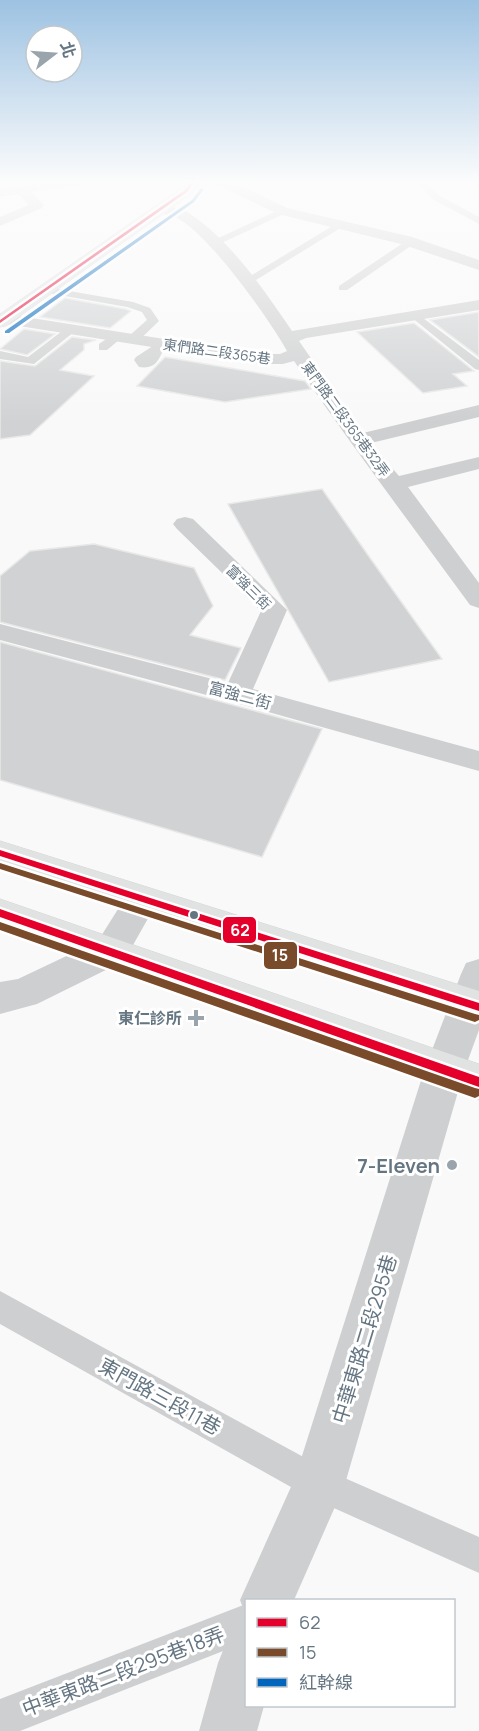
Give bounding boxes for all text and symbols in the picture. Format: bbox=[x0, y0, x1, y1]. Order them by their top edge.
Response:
north arrow bbox=[24, 24, 84, 84]
text: 北 bbox=[55, 39, 81, 60]
street label: 東們路二段365巷 bbox=[162, 334, 272, 368]
street label: 東門路二段365巷32弄 bbox=[298, 357, 394, 481]
street label: 富強三街 bbox=[222, 560, 276, 614]
street label: 富強二街 bbox=[206, 676, 274, 714]
unlabelled marker bbox=[188, 909, 200, 921]
line badge: 62 bbox=[222, 916, 257, 944]
text: 62 bbox=[230, 919, 250, 941]
line badge: 15 bbox=[263, 941, 298, 970]
text: 15 bbox=[272, 944, 288, 966]
place label: 東仁診所 bbox=[118, 1007, 182, 1029]
marker: 東仁診所 bbox=[187, 1009, 205, 1027]
place label: 7-Eleven bbox=[357, 1152, 440, 1179]
marker: 7-Eleven bbox=[445, 1158, 459, 1172]
street label: 中華東路二段295巷 bbox=[325, 1251, 403, 1427]
street label: 東門路三段11巷 bbox=[94, 1351, 226, 1441]
legend bbox=[245, 1599, 455, 1707]
text: 62 bbox=[299, 1610, 320, 1634]
street label: 中華東路二段295巷18弄 bbox=[18, 1620, 228, 1722]
text: 15 bbox=[299, 1640, 316, 1664]
text: 紅幹線 bbox=[299, 1670, 353, 1694]

